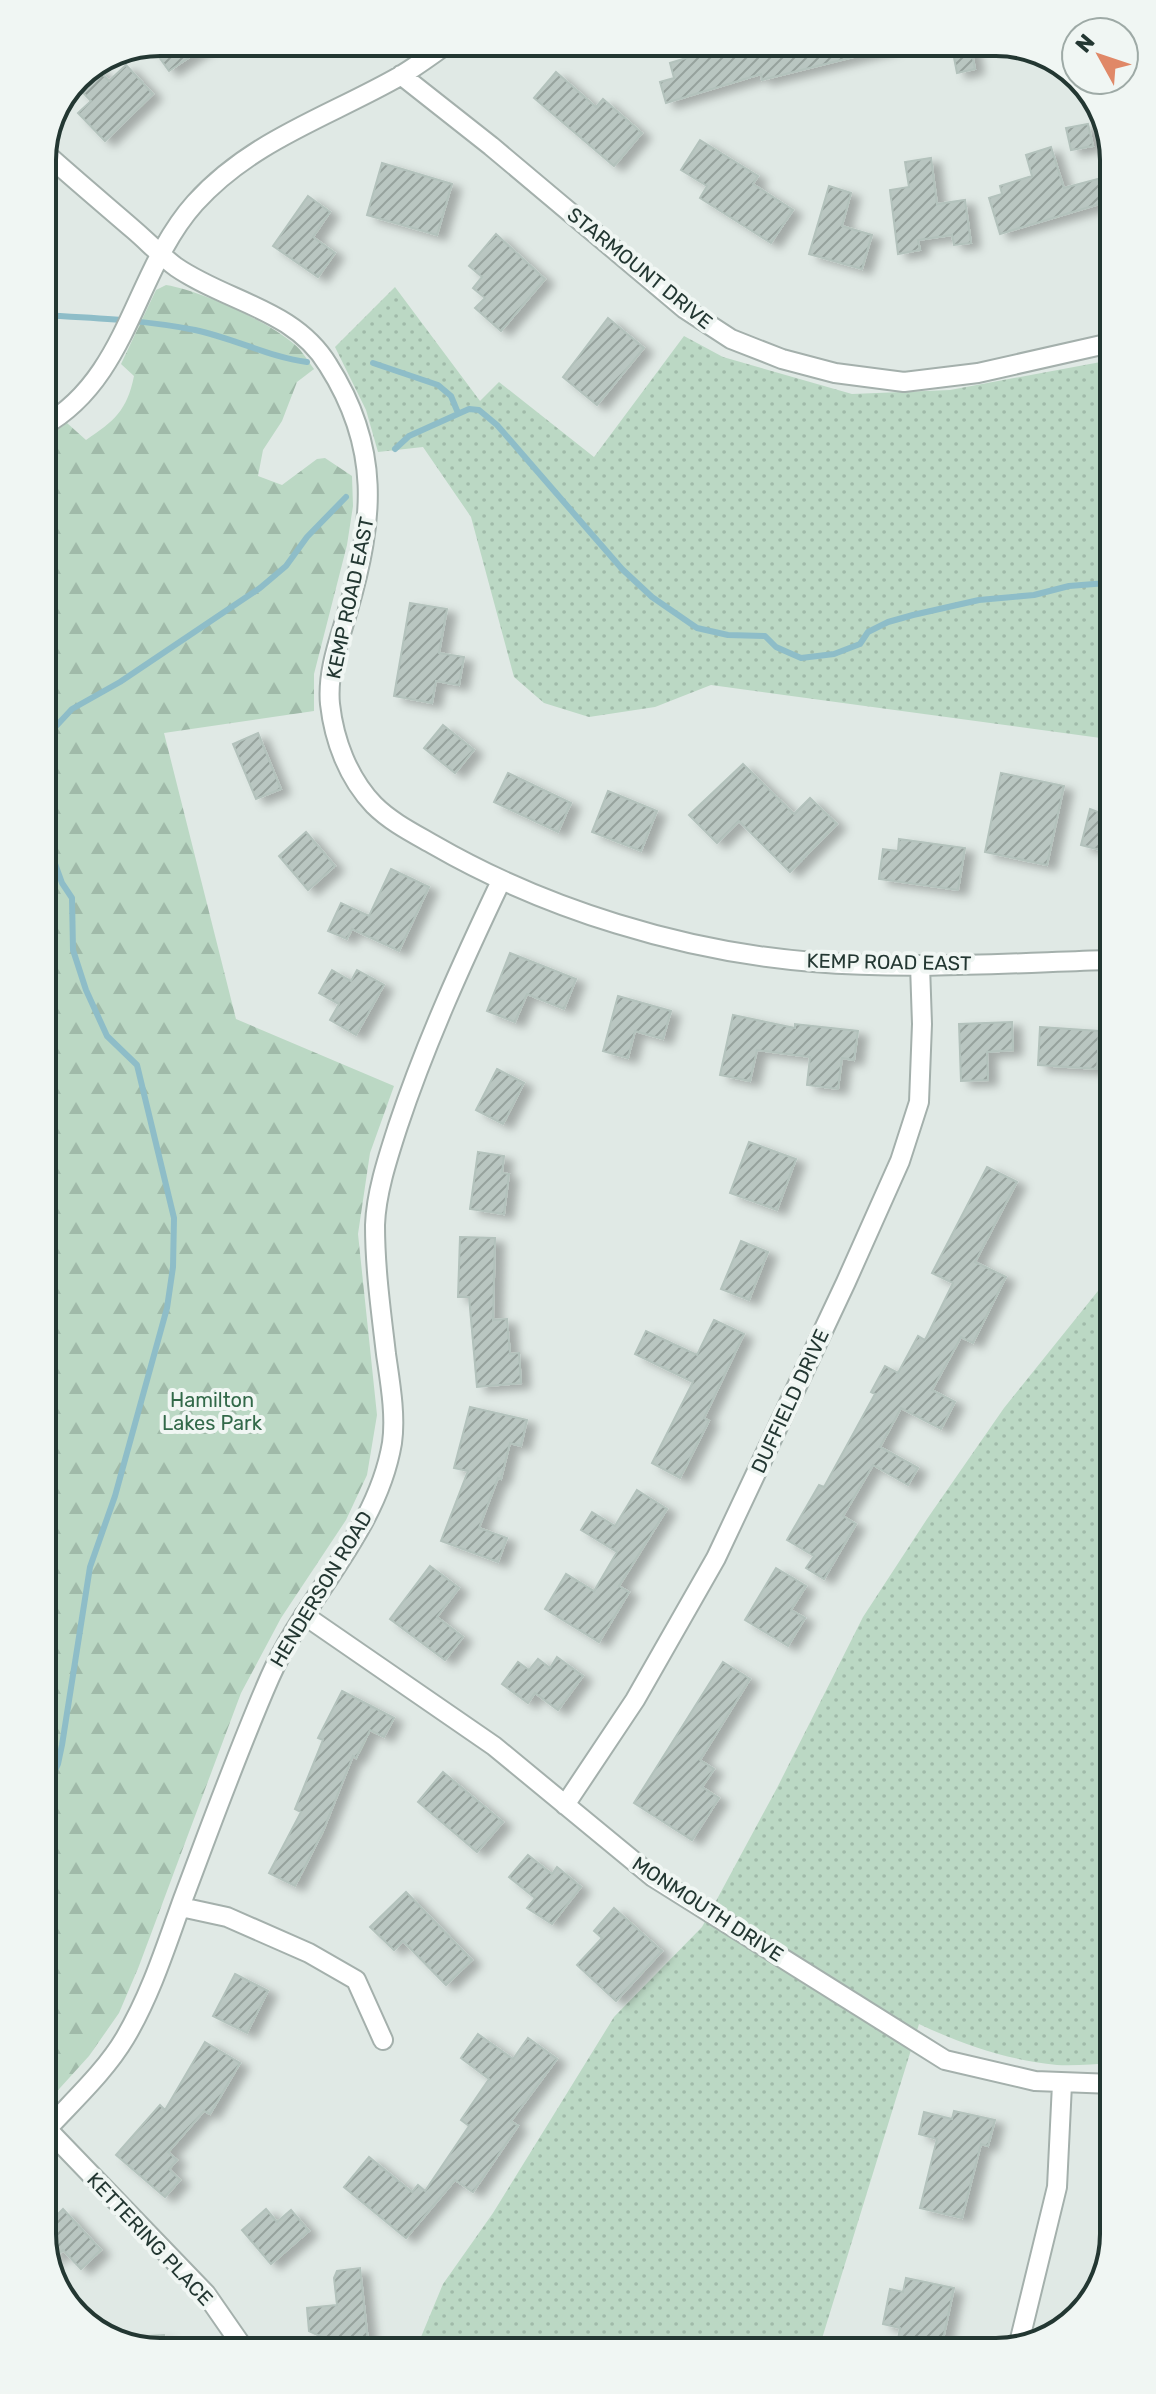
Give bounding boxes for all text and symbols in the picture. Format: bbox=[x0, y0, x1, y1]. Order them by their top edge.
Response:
north arrow bbox=[1060, 16, 1140, 96]
text: N bbox=[1070, 29, 1100, 58]
street label: STARMOUNT DRIVE bbox=[563, 202, 717, 334]
street label: KEMP ROAD EAST bbox=[321, 514, 379, 681]
street label: KEMP ROAD EAST bbox=[806, 949, 972, 975]
street label: DUFFIELD DRIVE bbox=[746, 1325, 834, 1477]
park label: Hamilton Lakes Park bbox=[162, 1388, 263, 1435]
street label: HENDERSON ROAD bbox=[265, 1507, 377, 1671]
street label: MONMOUTH DRIVE bbox=[628, 1851, 788, 1967]
street label: KETTERING PLACE bbox=[82, 2168, 218, 2310]

